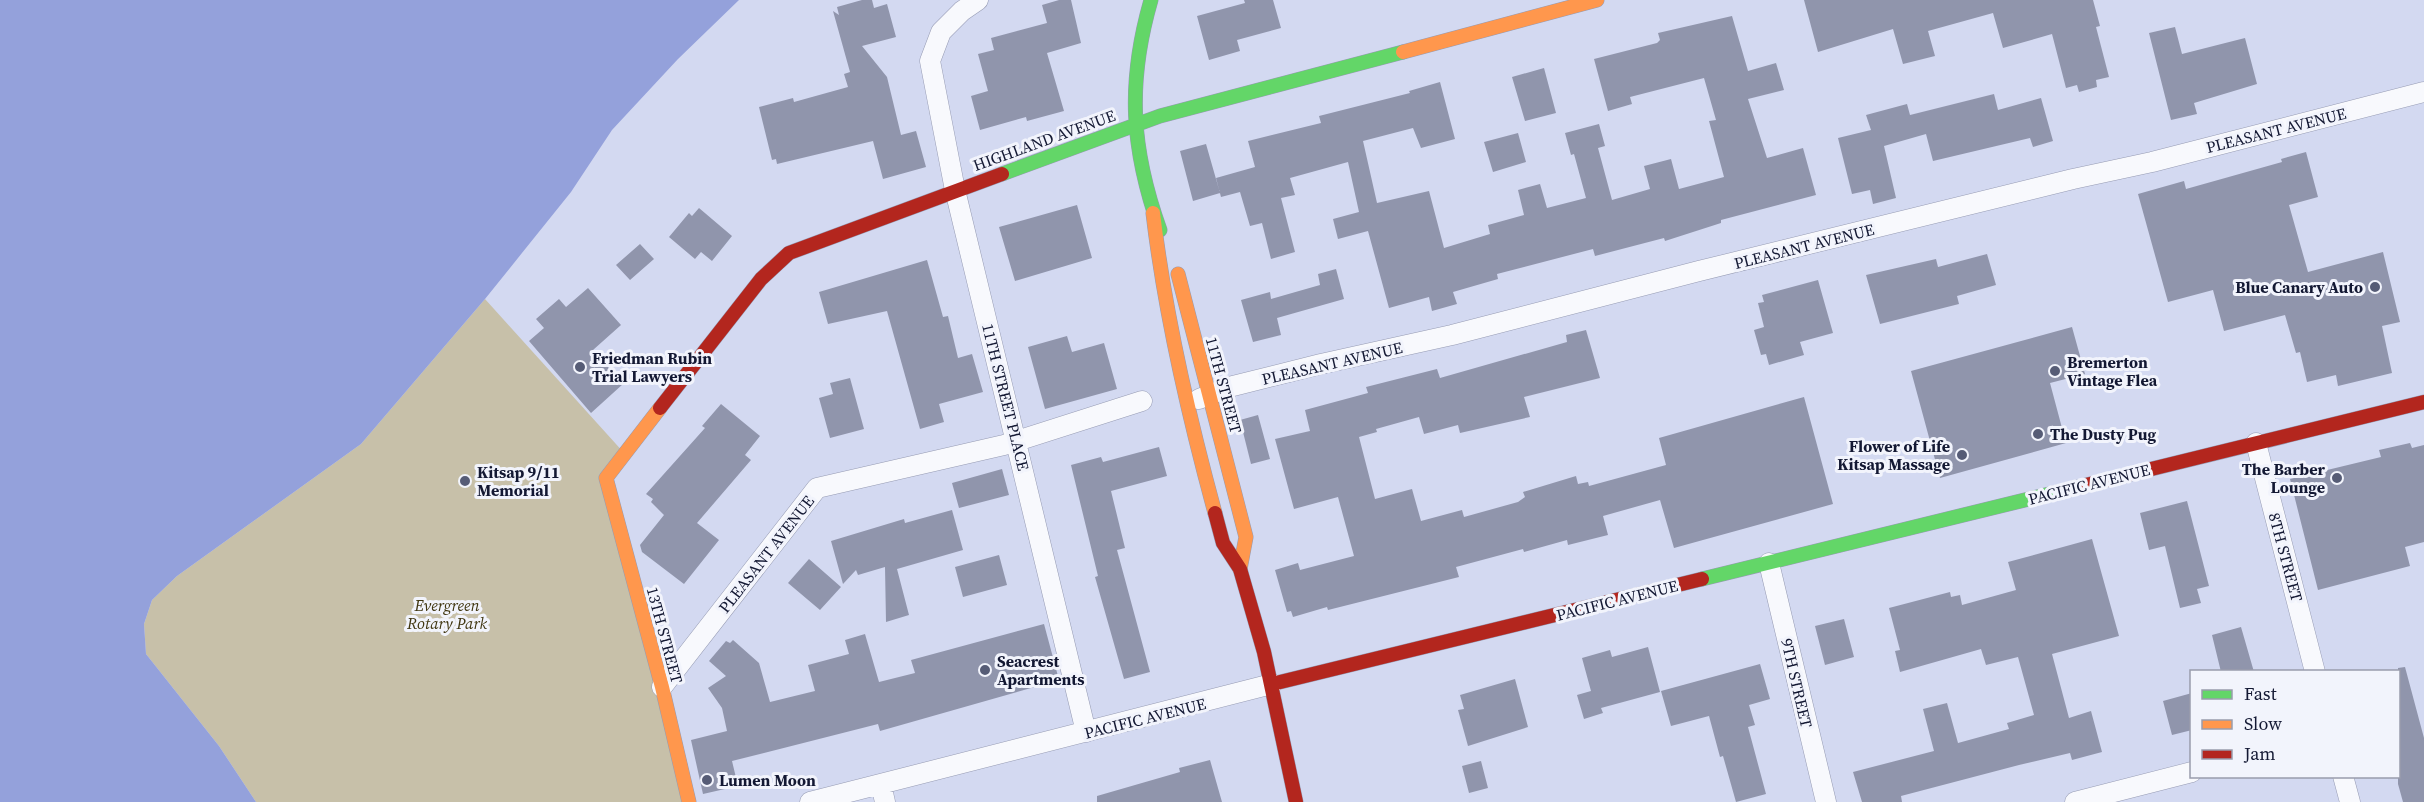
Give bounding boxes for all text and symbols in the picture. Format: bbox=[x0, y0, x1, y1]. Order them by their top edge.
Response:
street label: PLEASANT AVENUE bbox=[2204, 102, 2349, 158]
street label: HIGHLAND AVENUE bbox=[970, 104, 1119, 176]
street label: PLEASANT AVENUE bbox=[1732, 218, 1877, 274]
place label: Blue Canary Auto bbox=[2235, 276, 2363, 298]
marker: Blue Canary Auto bbox=[2368, 280, 2382, 294]
street label: 11TH STREET PLACE bbox=[977, 321, 1035, 473]
street label: 11TH STREET bbox=[1201, 334, 1248, 436]
street label: PLEASANT AVENUE bbox=[1260, 336, 1405, 390]
place label: Friedman Rubin Trial Lawyers bbox=[592, 347, 712, 387]
place label: Bremerton Vintage Flea bbox=[2067, 351, 2158, 391]
marker: Friedman Rubin Trial Lawyers bbox=[573, 360, 587, 374]
marker: Bremerton Vintage Flea bbox=[2048, 364, 2062, 378]
place label: The Dusty Pug bbox=[2050, 423, 2156, 445]
marker: The Dusty Pug bbox=[2031, 427, 2045, 441]
place label: Flower of Life Kitsap Massage bbox=[1837, 435, 1950, 475]
marker: Flower of Life Kitsap Massage bbox=[1955, 448, 1969, 462]
street label: PACIFIC AVENUE bbox=[2026, 458, 2152, 510]
place label: The Barber Lounge bbox=[2242, 458, 2326, 498]
place label: Kitsap 9/11 Memorial bbox=[477, 461, 560, 501]
marker: The Barber Lounge bbox=[2330, 471, 2344, 485]
marker: Kitsap 9/11 Memorial bbox=[458, 474, 472, 488]
street label: PLEASANT AVENUE bbox=[713, 490, 819, 617]
street label: 8TH STREET bbox=[2264, 510, 2308, 604]
street label: PACIFIC AVENUE bbox=[1554, 574, 1680, 626]
street label: 13TH STREET bbox=[642, 584, 689, 686]
park label: Evergreen Rotary Park bbox=[406, 594, 488, 634]
street label: 9TH STREET bbox=[1776, 636, 1818, 730]
place label: Seacrest Apartments bbox=[997, 650, 1084, 690]
marker: Seacrest Apartments bbox=[978, 663, 992, 677]
legend bbox=[2190, 670, 2400, 778]
text: Fast bbox=[2244, 681, 2277, 706]
street label: PACIFIC AVENUE bbox=[1082, 692, 1208, 744]
text: Slow bbox=[2244, 711, 2282, 736]
text: Jam bbox=[2243, 741, 2276, 766]
place label: Lumen Moon bbox=[719, 769, 816, 791]
marker: Lumen Moon bbox=[700, 773, 714, 787]

